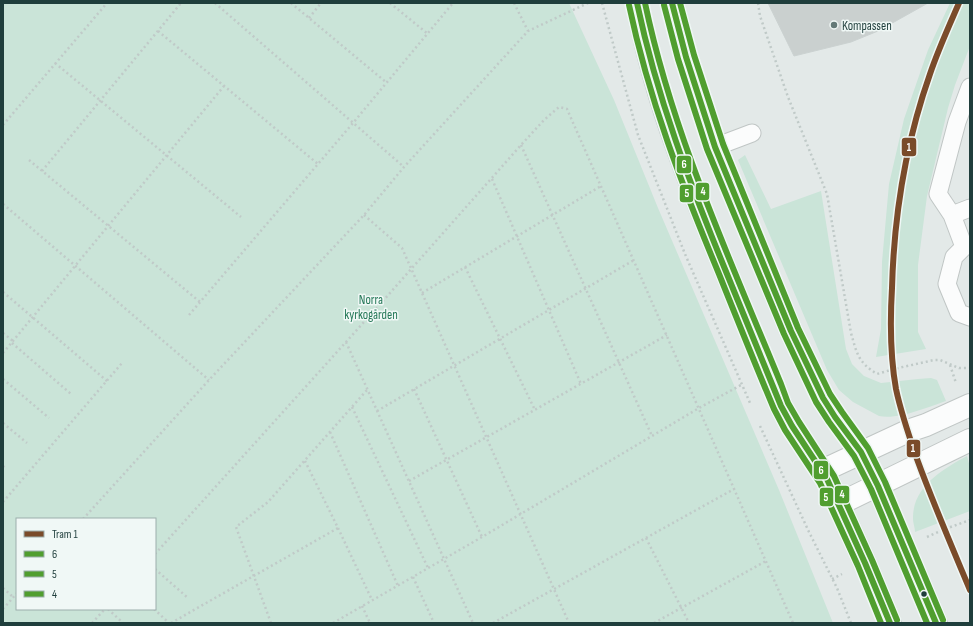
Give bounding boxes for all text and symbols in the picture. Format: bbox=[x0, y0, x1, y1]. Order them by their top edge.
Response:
place label: Kompassen bbox=[842, 18, 892, 34]
marker: Kompassen bbox=[829, 20, 839, 30]
line badge: 1 bbox=[901, 137, 917, 157]
text: 1 bbox=[907, 141, 912, 154]
line badge: 6 bbox=[676, 155, 692, 174]
text: 6 bbox=[681, 158, 687, 171]
line badge: 4 bbox=[695, 182, 710, 201]
line badge: 5 bbox=[679, 184, 694, 203]
text: 4 bbox=[700, 185, 706, 198]
text: 5 bbox=[685, 187, 690, 200]
park label: Norra kyrkogården bbox=[344, 292, 398, 323]
line badge: 1 bbox=[906, 439, 921, 458]
text: 1 bbox=[911, 442, 916, 455]
line badge: 6 bbox=[813, 460, 829, 480]
text: 6 bbox=[818, 464, 824, 477]
line badge: 4 bbox=[834, 485, 850, 504]
line badge: 5 bbox=[819, 487, 834, 507]
text: 4 bbox=[839, 488, 845, 501]
text: 5 bbox=[824, 491, 829, 504]
legend bbox=[16, 518, 156, 610]
text: Tram 1 bbox=[52, 527, 78, 542]
text: 6 bbox=[52, 547, 57, 562]
text: 5 bbox=[52, 567, 57, 582]
text: 4 bbox=[52, 587, 57, 602]
unlabelled marker bbox=[919, 589, 929, 599]

